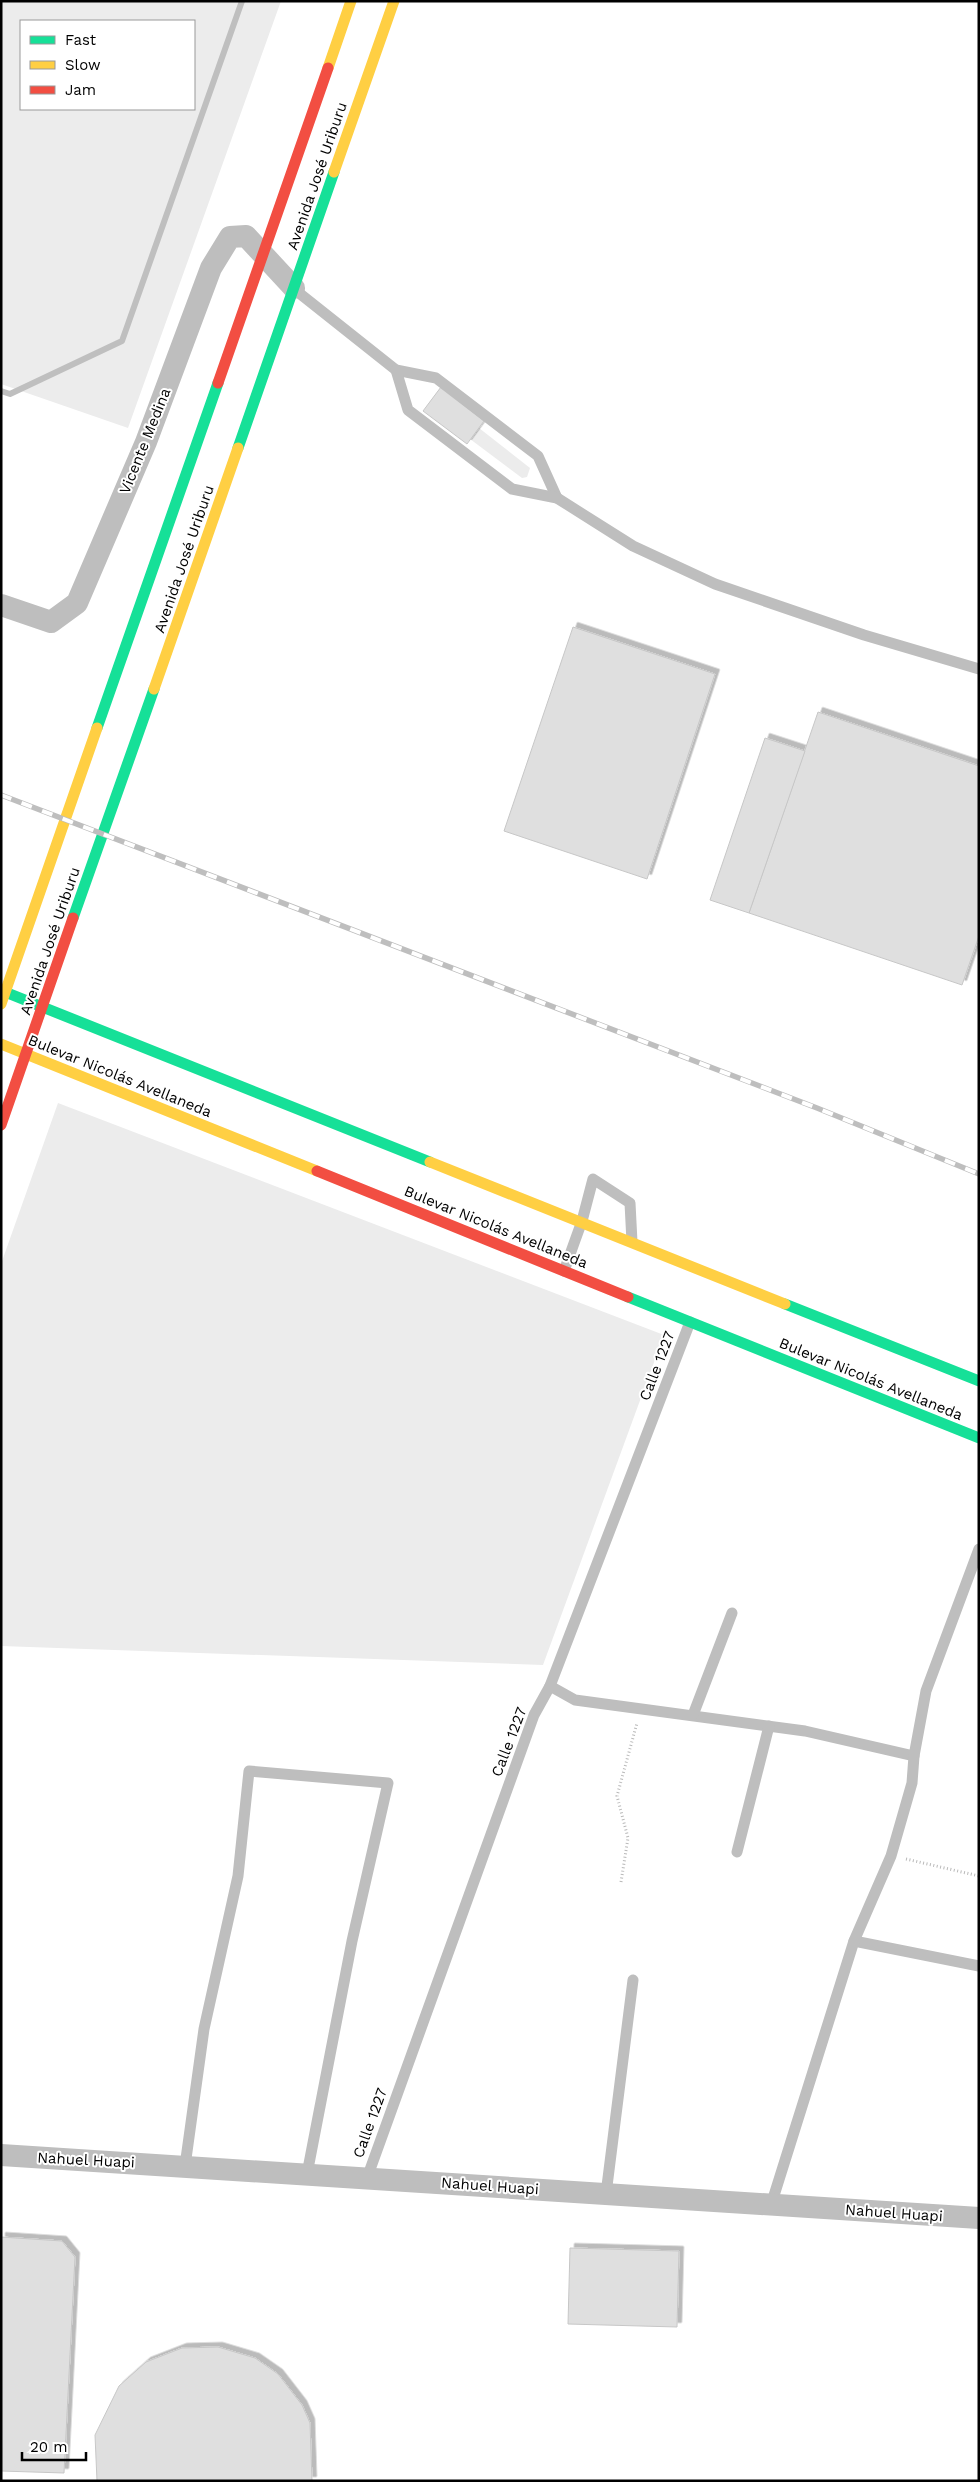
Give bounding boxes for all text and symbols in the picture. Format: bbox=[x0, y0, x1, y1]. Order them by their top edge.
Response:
legend bbox=[20, 20, 195, 110]
text: Fast bbox=[65, 31, 97, 49]
text: Slow bbox=[65, 56, 101, 74]
text: Jam bbox=[65, 81, 96, 99]
street label: Avenida José Uriburu bbox=[283, 100, 351, 252]
street label: Vicente Medina bbox=[116, 385, 175, 497]
street label: Avenida José Uriburu bbox=[150, 483, 218, 635]
street label: Avenida José Uriburu bbox=[16, 865, 84, 1017]
street label: Bulevar Nicolás Avellaneda bbox=[26, 1031, 215, 1121]
street label: Bulevar Nicolás Avellaneda bbox=[402, 1182, 591, 1272]
street label: Calle 1227 bbox=[636, 1329, 678, 1403]
street label: Bulevar Nicolás Avellaneda bbox=[777, 1334, 966, 1424]
street label: Calle 1227 bbox=[488, 1705, 530, 1779]
street label: Calle 1227 bbox=[349, 2086, 391, 2160]
street label: Nahuel Huapi bbox=[37, 2148, 135, 2172]
street label: Nahuel Huapi bbox=[441, 2174, 539, 2198]
street label: Nahuel Huapi bbox=[845, 2201, 943, 2225]
scale bar bbox=[22, 2430, 86, 2462]
text: 20 m bbox=[30, 2438, 68, 2456]

